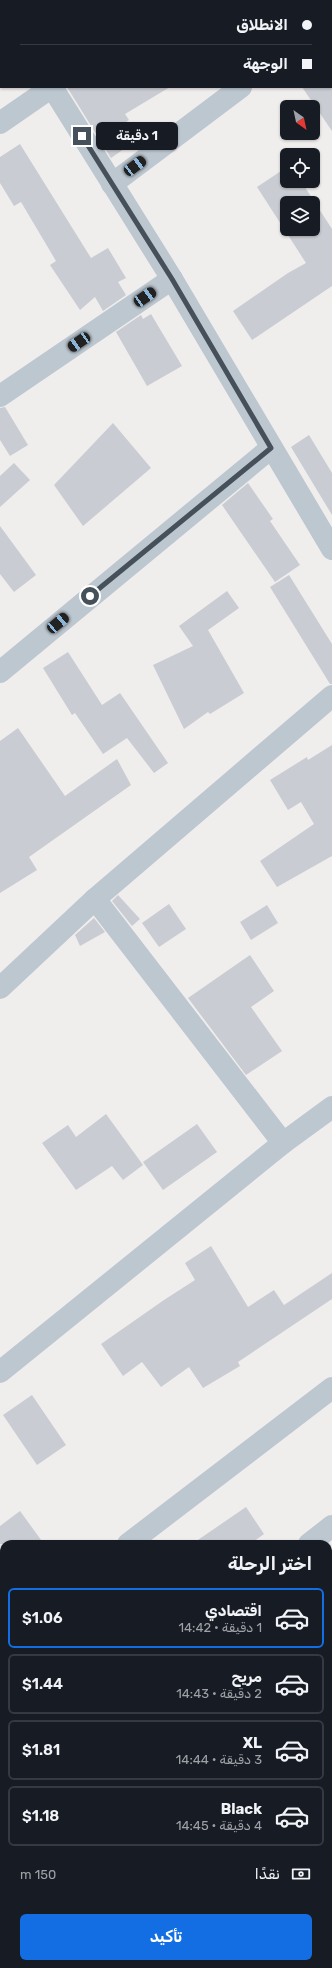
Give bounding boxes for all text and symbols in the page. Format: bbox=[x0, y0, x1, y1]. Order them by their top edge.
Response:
text: الانطلاق bbox=[236, 16, 288, 34]
text: الوجهة bbox=[243, 55, 288, 73]
north arrow bbox=[280, 100, 320, 140]
map controls bbox=[280, 100, 320, 236]
callout: 1 دقيقة bbox=[96, 122, 178, 150]
route end bbox=[73, 127, 91, 145]
text: 1 دقيقة bbox=[116, 128, 158, 143]
button: locate bbox=[280, 148, 320, 188]
car bbox=[122, 154, 148, 178]
button: layers bbox=[280, 196, 320, 236]
car bbox=[132, 285, 158, 309]
car bbox=[66, 330, 92, 354]
route start bbox=[81, 587, 99, 605]
car bbox=[45, 611, 71, 635]
text: اختر الرحلة bbox=[228, 1553, 312, 1575]
icon: car bbox=[274, 1600, 310, 1636]
text: اقتصادي bbox=[205, 1602, 262, 1620]
text: $1.06 bbox=[22, 1609, 63, 1627]
text: 1 دقيقة · 14:42 bbox=[178, 1620, 262, 1635]
icon: car bbox=[274, 1666, 310, 1702]
text: مريح bbox=[231, 1668, 262, 1686]
text: $1.44 bbox=[22, 1675, 63, 1693]
text: 2 دقيقة · 14:43 bbox=[176, 1686, 262, 1701]
icon: car bbox=[274, 1732, 310, 1768]
text: XL bbox=[243, 1734, 262, 1752]
text: $1.81 bbox=[22, 1741, 60, 1759]
text: 3 دقيقة · 14:44 bbox=[176, 1752, 262, 1767]
icon: car bbox=[274, 1798, 310, 1834]
text: Black bbox=[221, 1800, 262, 1818]
text: $1.18 bbox=[22, 1807, 59, 1825]
text: 4 دقيقة · 14:45 bbox=[176, 1818, 262, 1833]
icon: cash bbox=[290, 1863, 312, 1885]
text: نقدًا bbox=[255, 1865, 280, 1883]
text: 150 m bbox=[20, 1867, 56, 1882]
button: تأكيد bbox=[20, 1914, 312, 1960]

